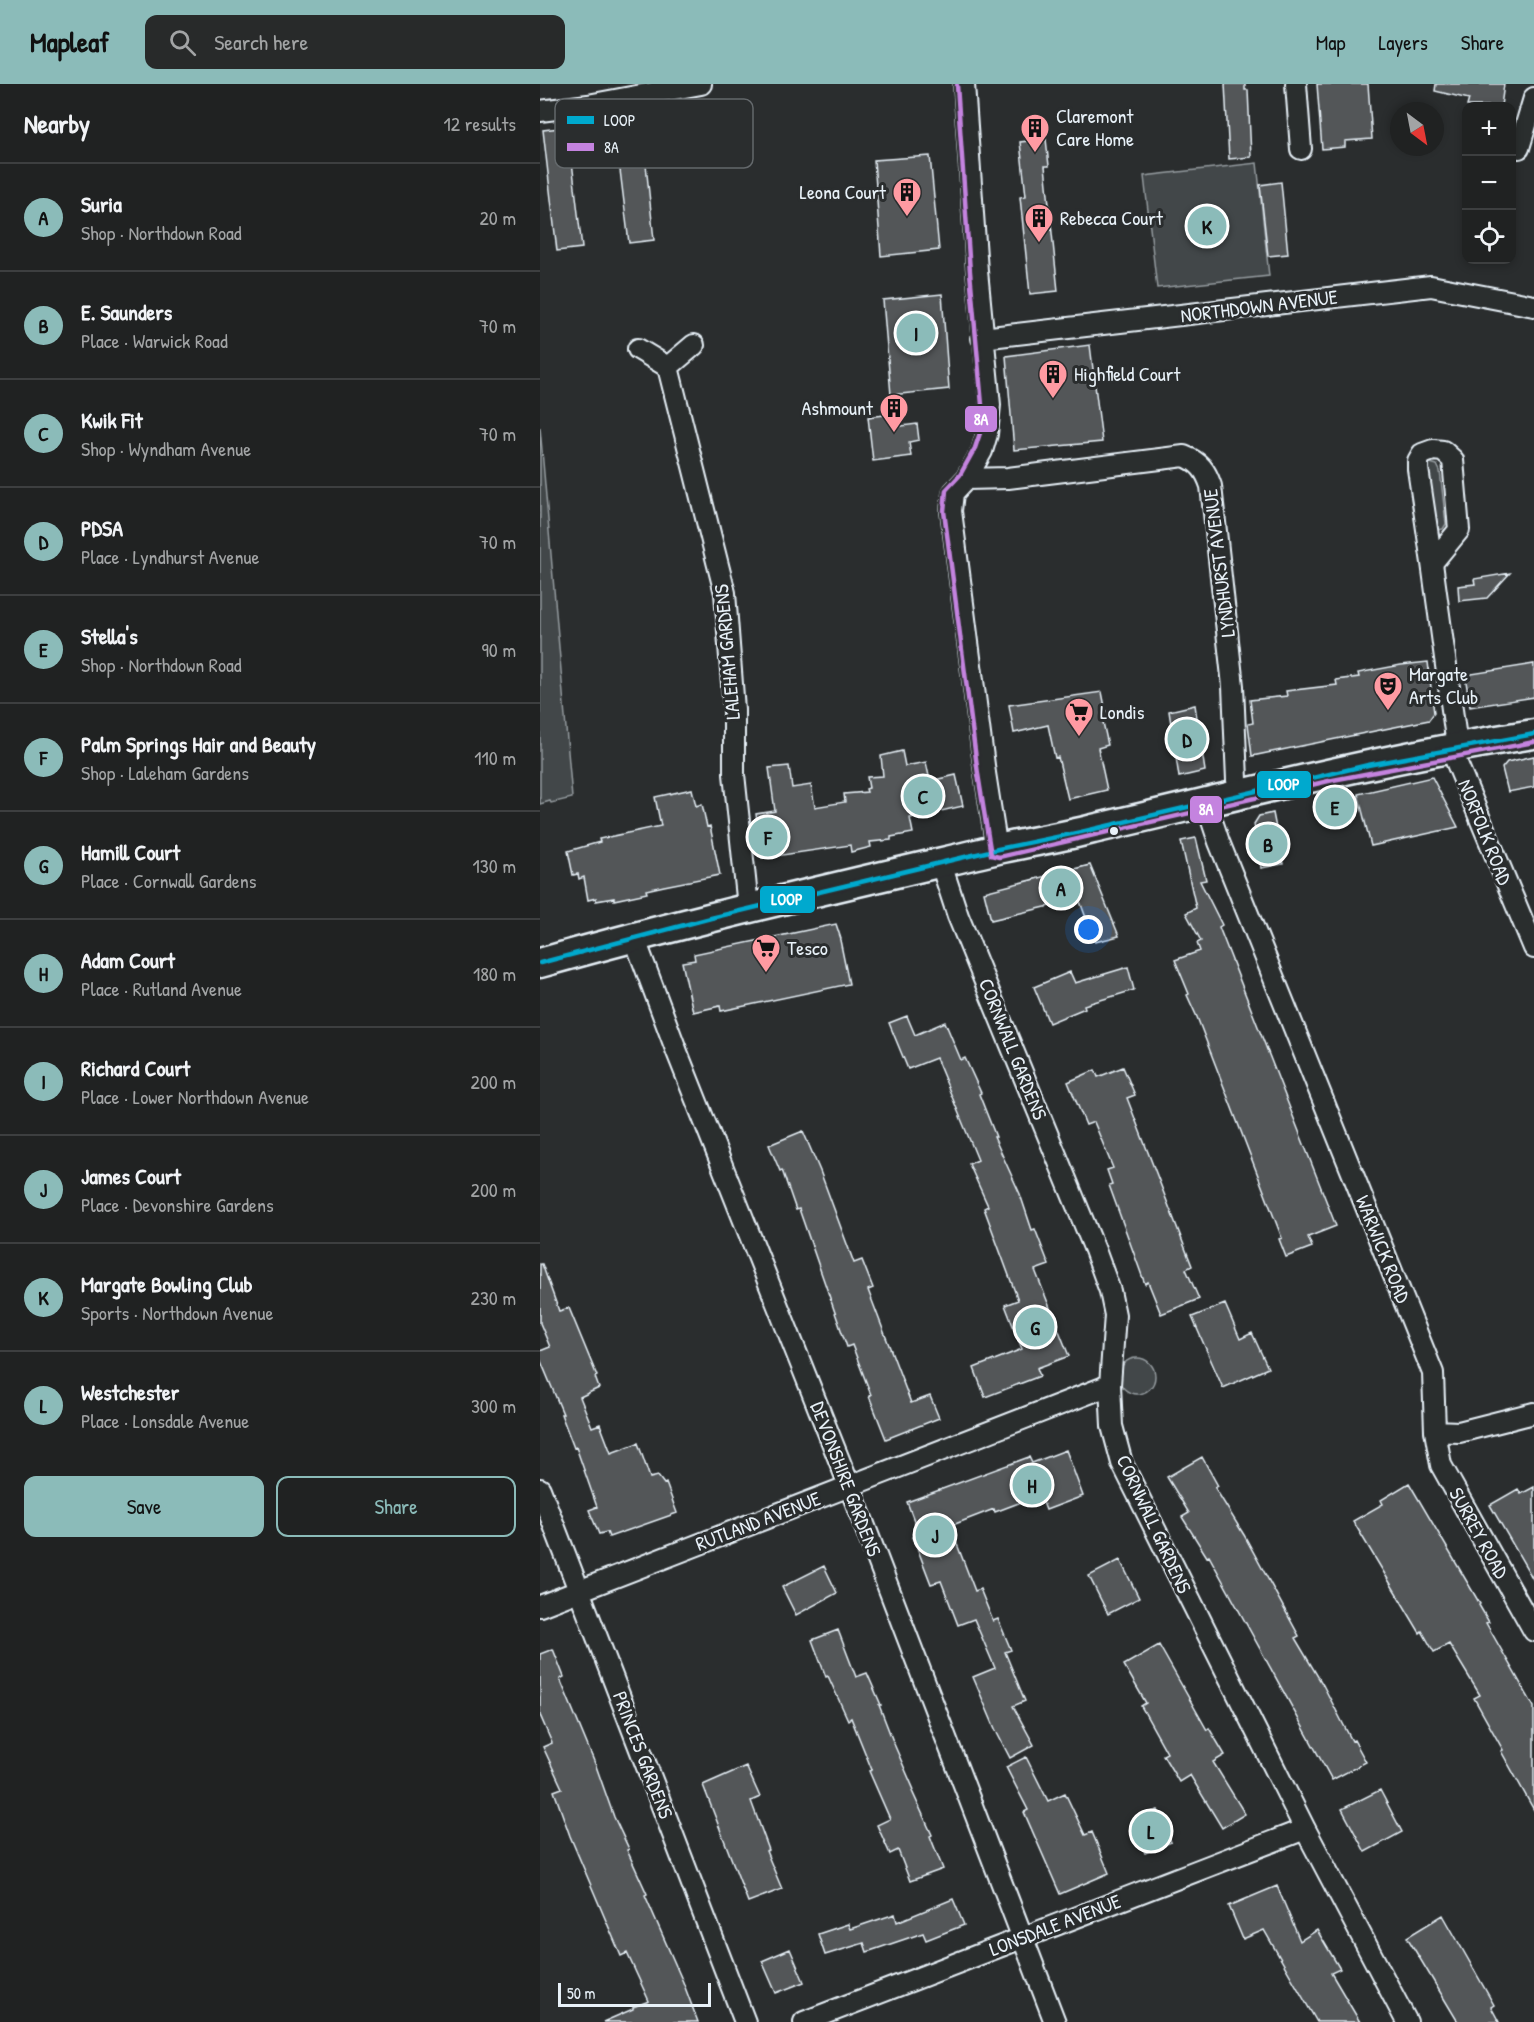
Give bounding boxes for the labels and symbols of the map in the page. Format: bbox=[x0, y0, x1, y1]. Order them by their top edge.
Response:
legend bbox=[555, 99, 753, 168]
place label: Claremont Care Home bbox=[1056, 102, 1134, 152]
north arrow bbox=[1390, 102, 1444, 156]
text: LOOP bbox=[604, 109, 635, 131]
building icon: Claremont Care Home bbox=[1019, 112, 1051, 154]
text: 8A bbox=[604, 136, 619, 158]
building icon: Leona Court bbox=[891, 176, 923, 218]
place label: Leona Court bbox=[799, 178, 887, 205]
building icon: Rebecca Court bbox=[1023, 202, 1055, 244]
place label: Rebecca Court bbox=[1060, 204, 1164, 231]
pin: K bbox=[1188, 204, 1226, 248]
street label: NORTHDOWN AVENUE bbox=[1179, 282, 1339, 329]
pin: I bbox=[896, 310, 935, 356]
building icon: Highfield Court bbox=[1037, 358, 1069, 400]
place label: Highfield Court bbox=[1074, 360, 1182, 387]
building icon: Ashmount bbox=[878, 392, 910, 434]
place label: Ashmount bbox=[802, 394, 874, 421]
line badge: 8A bbox=[964, 405, 998, 433]
text: 8A bbox=[974, 408, 989, 430]
street label: LYNDHURST AVENUE bbox=[1196, 487, 1241, 639]
street label: LALEHAM GARDENS bbox=[707, 583, 746, 721]
place label: Margate Arts Club bbox=[1409, 660, 1478, 710]
theatre icon: Margate Arts Club bbox=[1372, 670, 1404, 712]
supermarket icon: Londis bbox=[1063, 696, 1095, 738]
place label: Londis bbox=[1100, 698, 1145, 725]
pin: D bbox=[1168, 716, 1206, 762]
line badge: LOOP bbox=[1256, 770, 1312, 799]
text: LOOP bbox=[1268, 773, 1300, 795]
pin: C bbox=[904, 774, 943, 818]
street label: NORFOLK ROAD bbox=[1452, 775, 1519, 889]
pin: E bbox=[1316, 784, 1354, 830]
line badge: 8A bbox=[1189, 795, 1223, 824]
text: 8A bbox=[1199, 798, 1214, 820]
pin: F bbox=[748, 814, 788, 860]
pin: B bbox=[1248, 822, 1288, 867]
unlabelled marker bbox=[1108, 825, 1120, 837]
pin: A bbox=[1042, 866, 1080, 910]
line badge: LOOP bbox=[759, 885, 816, 914]
text: LOOP bbox=[771, 888, 803, 910]
your location bbox=[1074, 915, 1103, 944]
supermarket icon: Tesco bbox=[750, 932, 782, 974]
place label: Tesco bbox=[787, 934, 828, 961]
street label: CORNWALL GARDENS bbox=[973, 974, 1054, 1123]
street label: WARWICK ROAD bbox=[1350, 1191, 1417, 1307]
pin: G bbox=[1016, 1304, 1054, 1350]
street label: DEVONSHIRE GARDENS bbox=[805, 1398, 888, 1560]
street label: CORNWALL GARDENS bbox=[1111, 1450, 1198, 1597]
pin: H bbox=[1012, 1462, 1052, 1508]
street label: SURREY ROAD bbox=[1443, 1482, 1516, 1583]
street label: RUTLAND AVENUE bbox=[692, 1484, 824, 1557]
pin: J bbox=[916, 1512, 954, 1558]
street label: PRINCES GARDENS bbox=[607, 1687, 680, 1822]
pin: L bbox=[1132, 1808, 1170, 1854]
street label: LONSDALE AVENUE bbox=[985, 1887, 1125, 1962]
scale bar bbox=[558, 1980, 711, 2008]

